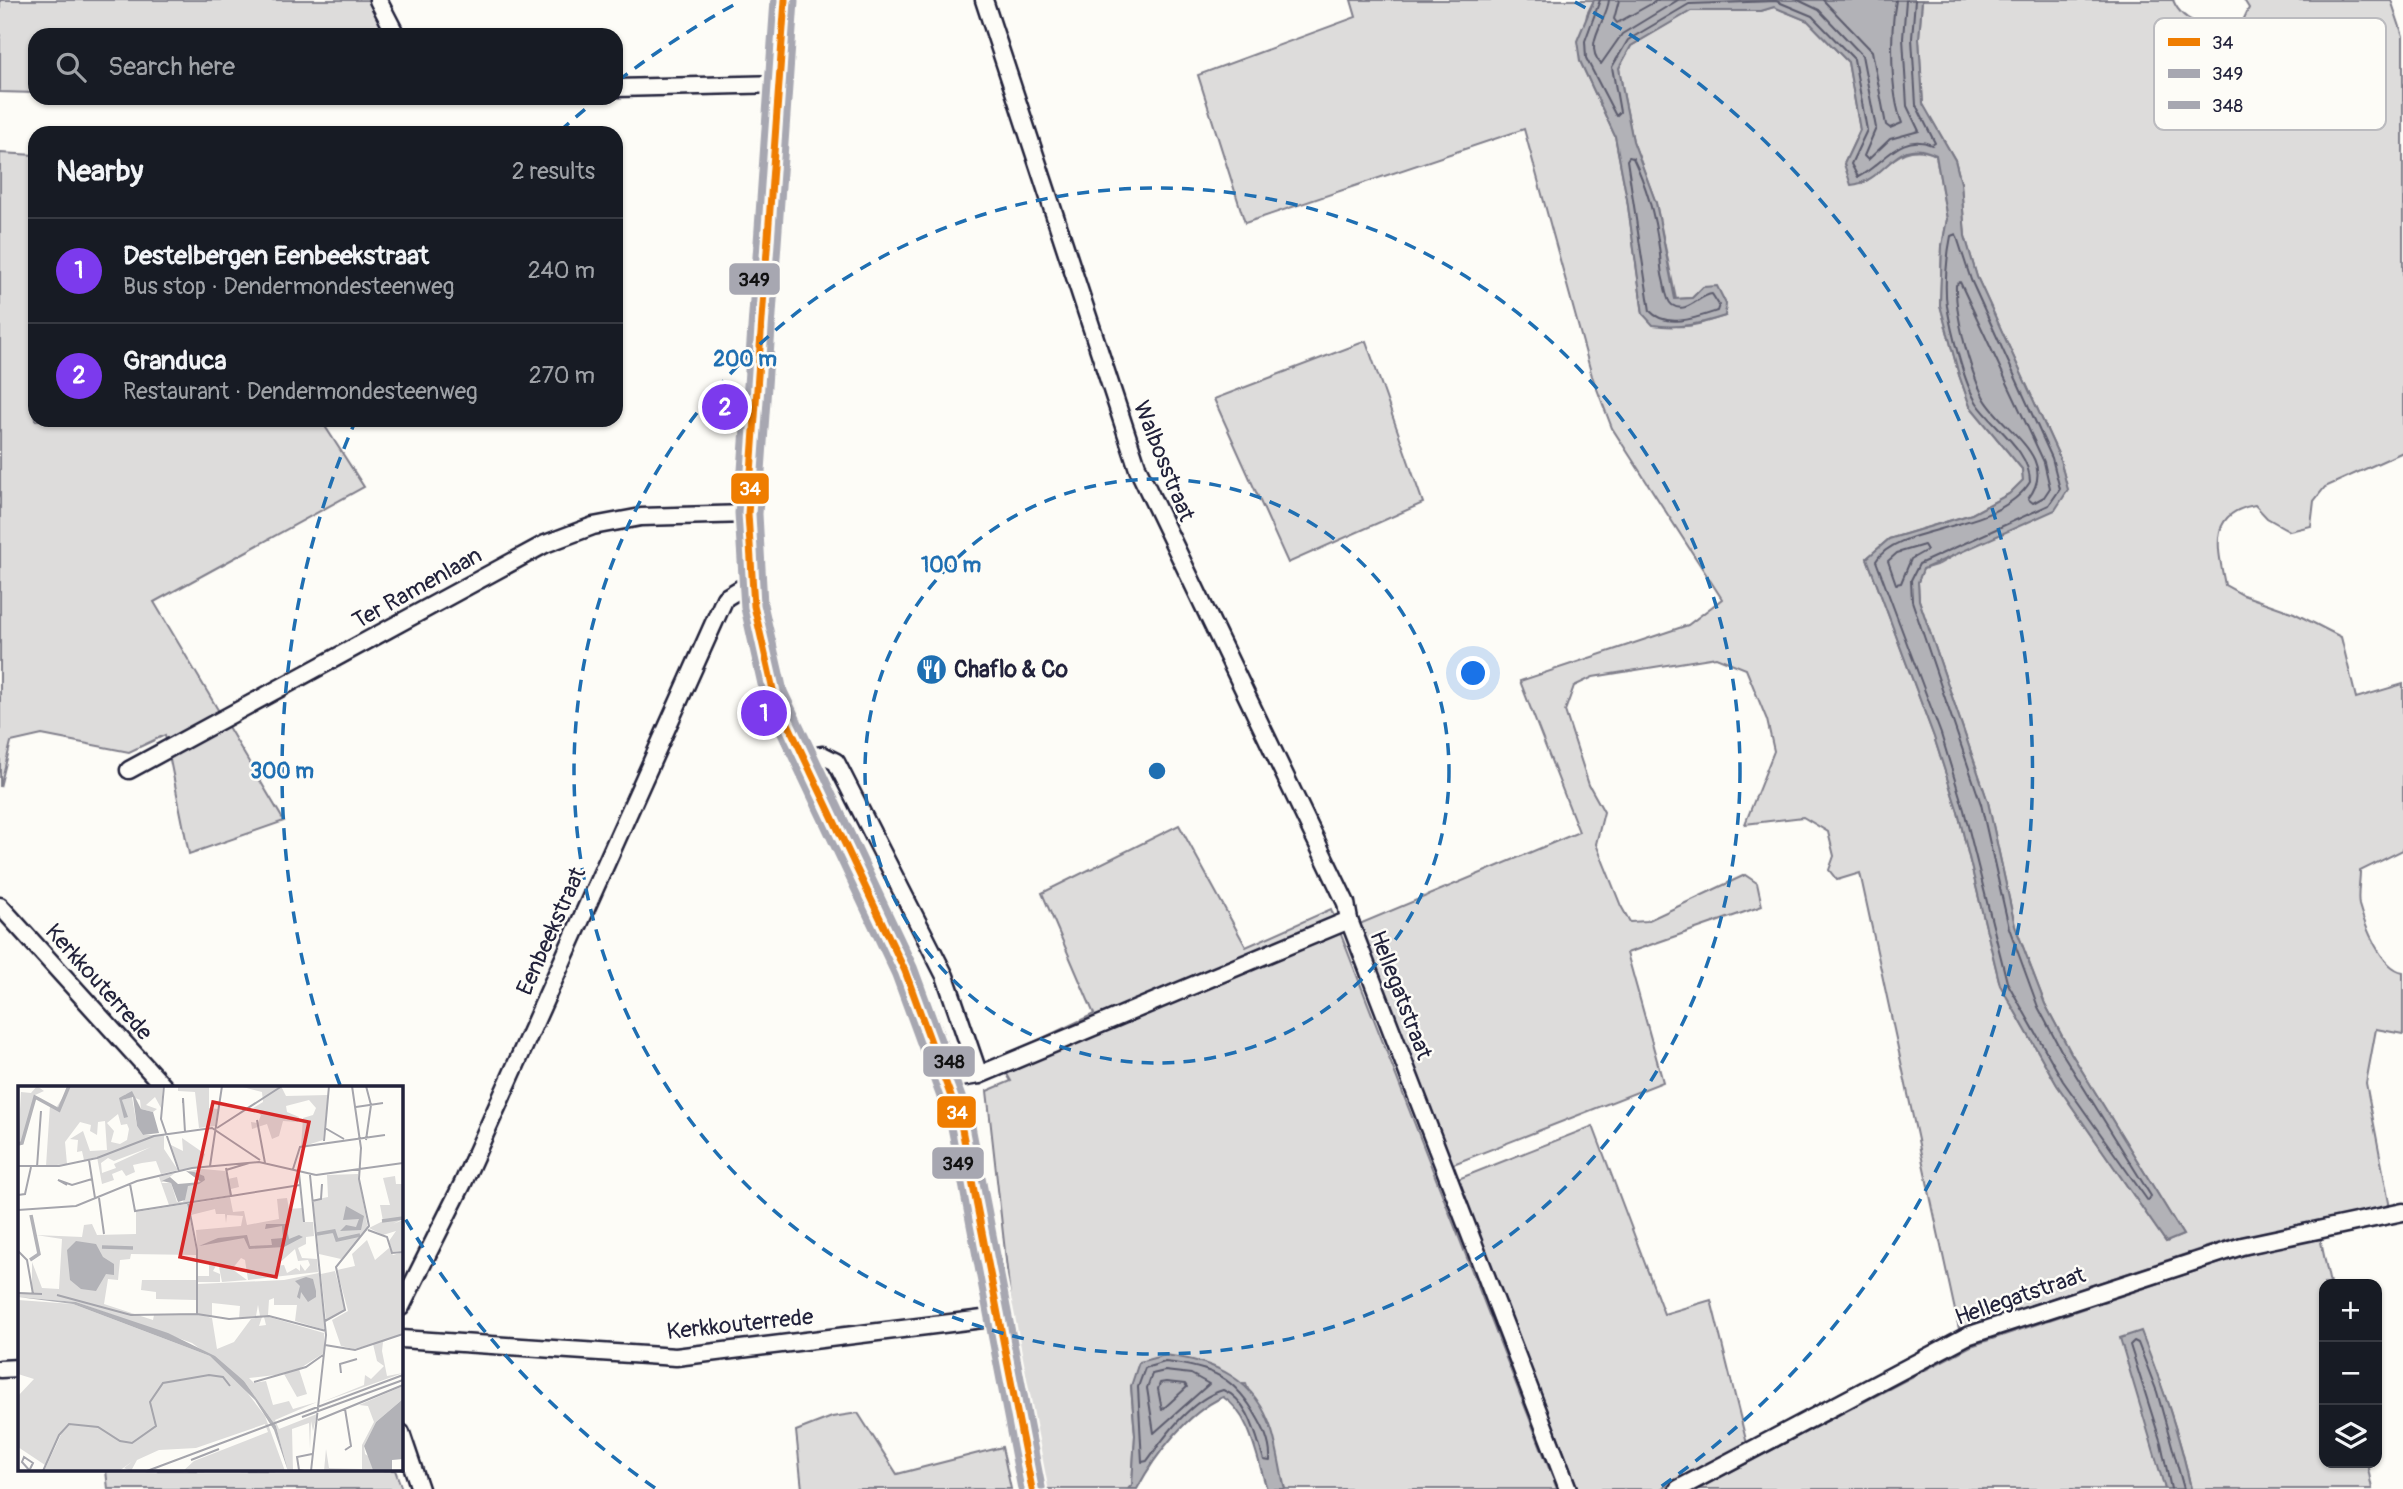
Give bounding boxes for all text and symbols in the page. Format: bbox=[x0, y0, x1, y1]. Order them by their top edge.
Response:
legend bbox=[2154, 18, 2386, 130]
search box bbox=[28, 28, 623, 105]
text: 34 bbox=[2212, 31, 2234, 55]
icon: search bbox=[52, 48, 90, 86]
text: Search here bbox=[108, 51, 235, 83]
text: 349 bbox=[2212, 62, 2243, 86]
text: 348 bbox=[2212, 94, 2243, 118]
text: Nearby bbox=[56, 153, 143, 190]
text: 2 results bbox=[512, 157, 595, 186]
text: Destelbergen Eenbeekstraat bbox=[123, 240, 429, 272]
text: 1 bbox=[75, 256, 84, 285]
text: 240 m bbox=[528, 256, 595, 285]
line badge: 349 bbox=[728, 262, 781, 296]
text: 349 bbox=[738, 268, 770, 292]
text: Bus stop · Dendermondesteenweg bbox=[123, 272, 454, 301]
text: Granduca bbox=[123, 345, 227, 377]
text: 200 m bbox=[713, 346, 777, 373]
text: 2 bbox=[73, 361, 85, 390]
text: 270 m bbox=[529, 361, 595, 390]
text: Restaurant · Dendermondesteenweg bbox=[123, 377, 478, 406]
pin: 2 bbox=[702, 381, 748, 433]
street label: Walbosstraat bbox=[1127, 396, 1202, 526]
line badge: 34 bbox=[730, 472, 770, 505]
text: 34 bbox=[739, 477, 761, 501]
street label: Ter Ramenlaan bbox=[347, 541, 487, 635]
text: 100 m bbox=[921, 552, 981, 579]
restaurant icon: Chaflo & Co bbox=[914, 652, 948, 686]
place label: Chaflo & Co bbox=[954, 655, 1068, 684]
your location bbox=[1456, 656, 1490, 690]
pin: 1 bbox=[741, 687, 787, 739]
text: 300 m bbox=[250, 758, 314, 785]
centre of rings bbox=[1145, 759, 1169, 783]
street label: Eenbeekstraat bbox=[510, 862, 592, 1000]
street label: Kerkkouterrede bbox=[39, 918, 159, 1047]
street label: Hellegatstraat bbox=[1363, 926, 1439, 1064]
line badge: 348 bbox=[922, 1045, 976, 1078]
text: 348 bbox=[933, 1050, 965, 1074]
inset map bbox=[18, 1086, 402, 1472]
line badge: 34 bbox=[936, 1095, 977, 1129]
text: 34 bbox=[946, 1101, 968, 1125]
line badge: 349 bbox=[931, 1146, 985, 1180]
text: 349 bbox=[942, 1152, 974, 1176]
street label: Hellegatstraat bbox=[1951, 1260, 2090, 1332]
map controls bbox=[2319, 1279, 2382, 1468]
button: + bbox=[2319, 1279, 2382, 1342]
street label: Kerkkouterrede bbox=[665, 1302, 815, 1346]
button: − bbox=[2319, 1342, 2382, 1405]
button: layers bbox=[2319, 1405, 2382, 1468]

